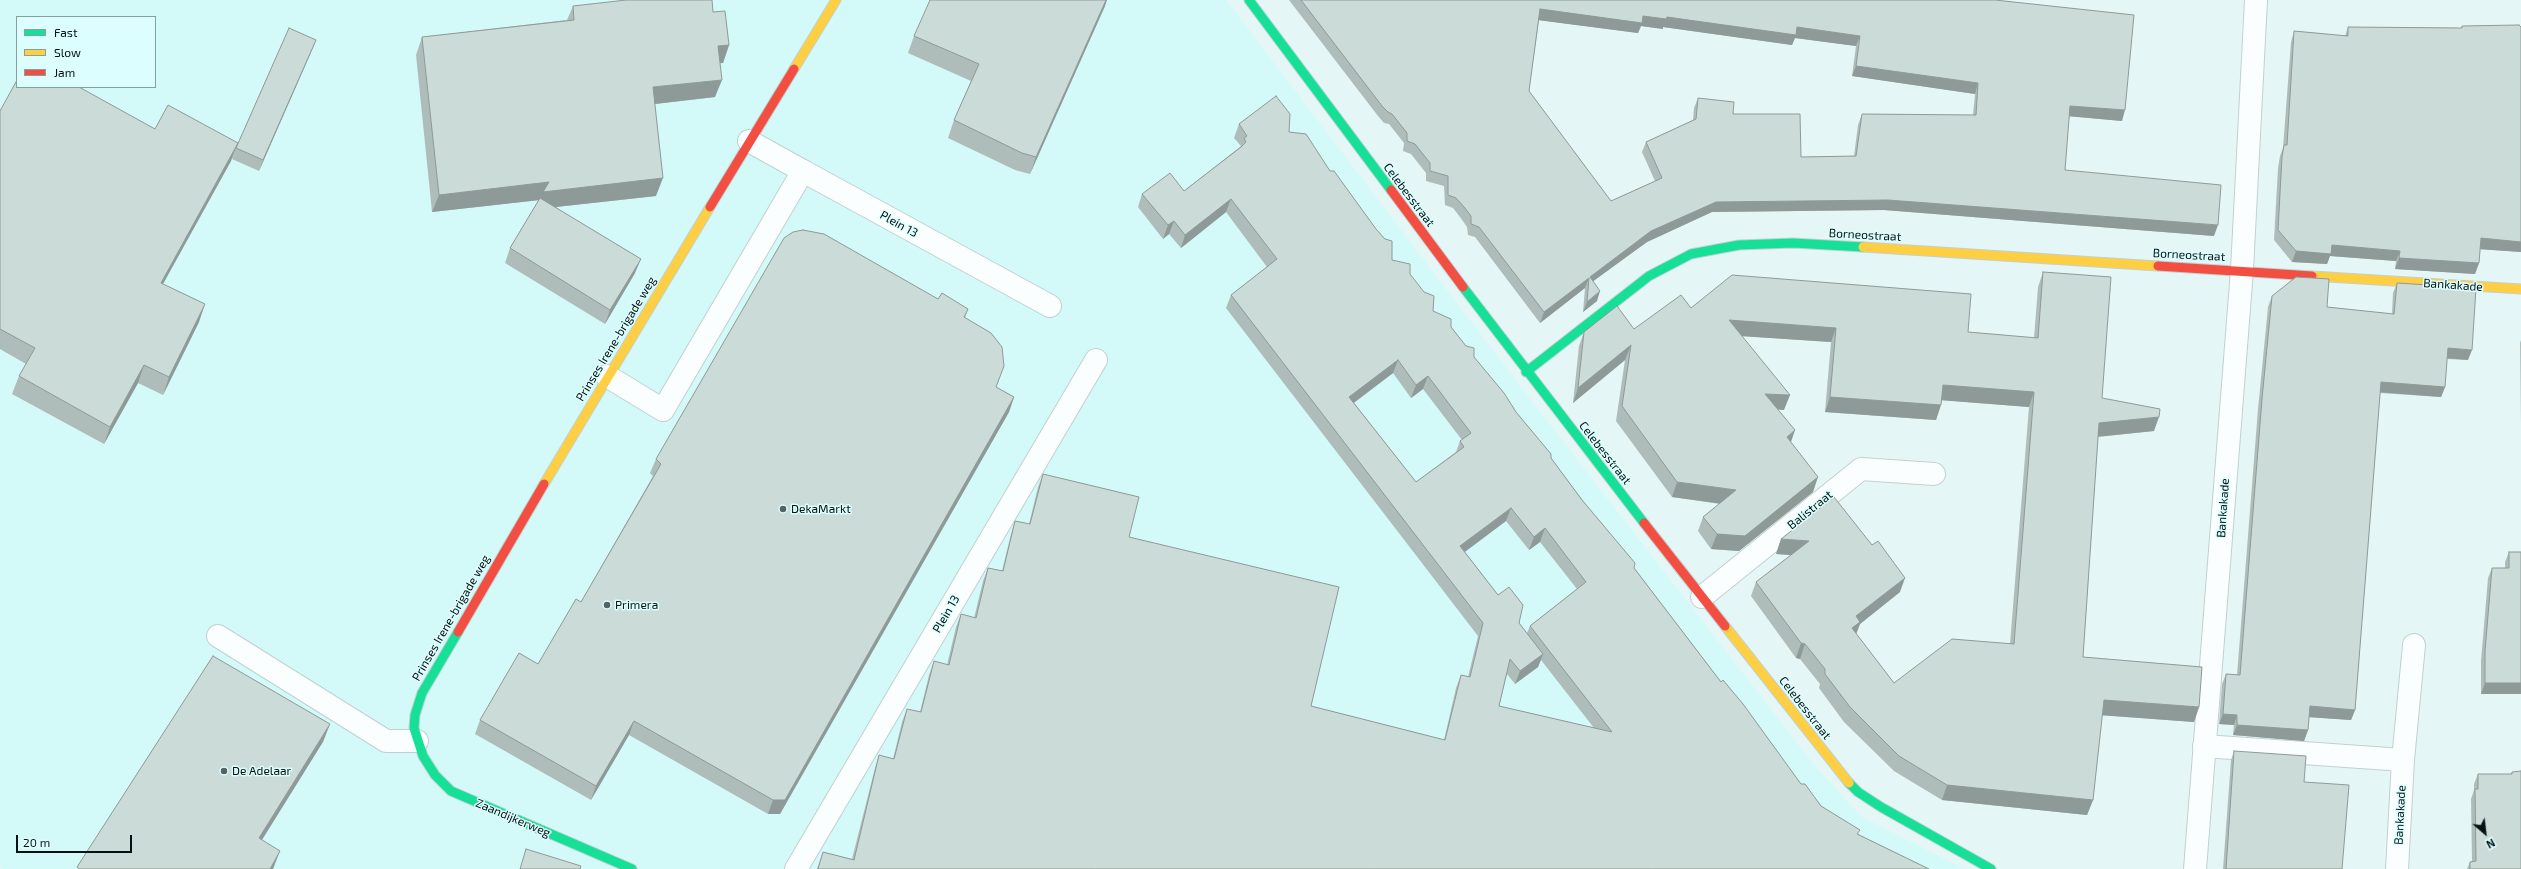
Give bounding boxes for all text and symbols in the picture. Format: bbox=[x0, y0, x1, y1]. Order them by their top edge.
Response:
legend bbox=[16, 16, 156, 88]
text: Fast bbox=[54, 25, 77, 39]
text: Slow bbox=[54, 45, 81, 59]
text: Jam bbox=[54, 65, 75, 79]
street label: Celebesstraat bbox=[1380, 160, 1438, 230]
street label: Plein 13 bbox=[878, 208, 920, 240]
street label: Borneostraat bbox=[1828, 226, 1902, 244]
street label: Borneostraat bbox=[2152, 246, 2226, 264]
street label: Prinses Irene-brigade weg bbox=[573, 274, 659, 404]
street label: Bankakade bbox=[2423, 276, 2483, 294]
street label: Celebesstraat bbox=[1576, 419, 1634, 487]
street label: Bankakade bbox=[2214, 478, 2232, 538]
street label: Balistraat bbox=[1785, 487, 1835, 533]
place label: DekaMarkt bbox=[791, 502, 851, 516]
marker: DekaMarkt bbox=[778, 504, 788, 514]
street label: Prinses Irene-brigade weg bbox=[409, 552, 493, 684]
street label: Plein 13 bbox=[929, 593, 963, 635]
place label: Primera bbox=[615, 598, 658, 612]
marker: Primera bbox=[602, 600, 612, 610]
street label: Celebesstraat bbox=[1776, 674, 1834, 742]
place label: De Adelaar bbox=[232, 764, 291, 778]
marker: De Adelaar bbox=[219, 766, 229, 776]
street label: Bankakade bbox=[2391, 785, 2409, 845]
street label: Zaandijkerweg bbox=[473, 796, 553, 840]
north arrow bbox=[2465, 813, 2505, 853]
scale bar bbox=[18, 827, 134, 853]
text: 20 m bbox=[23, 835, 50, 849]
text: N bbox=[2484, 836, 2497, 852]

